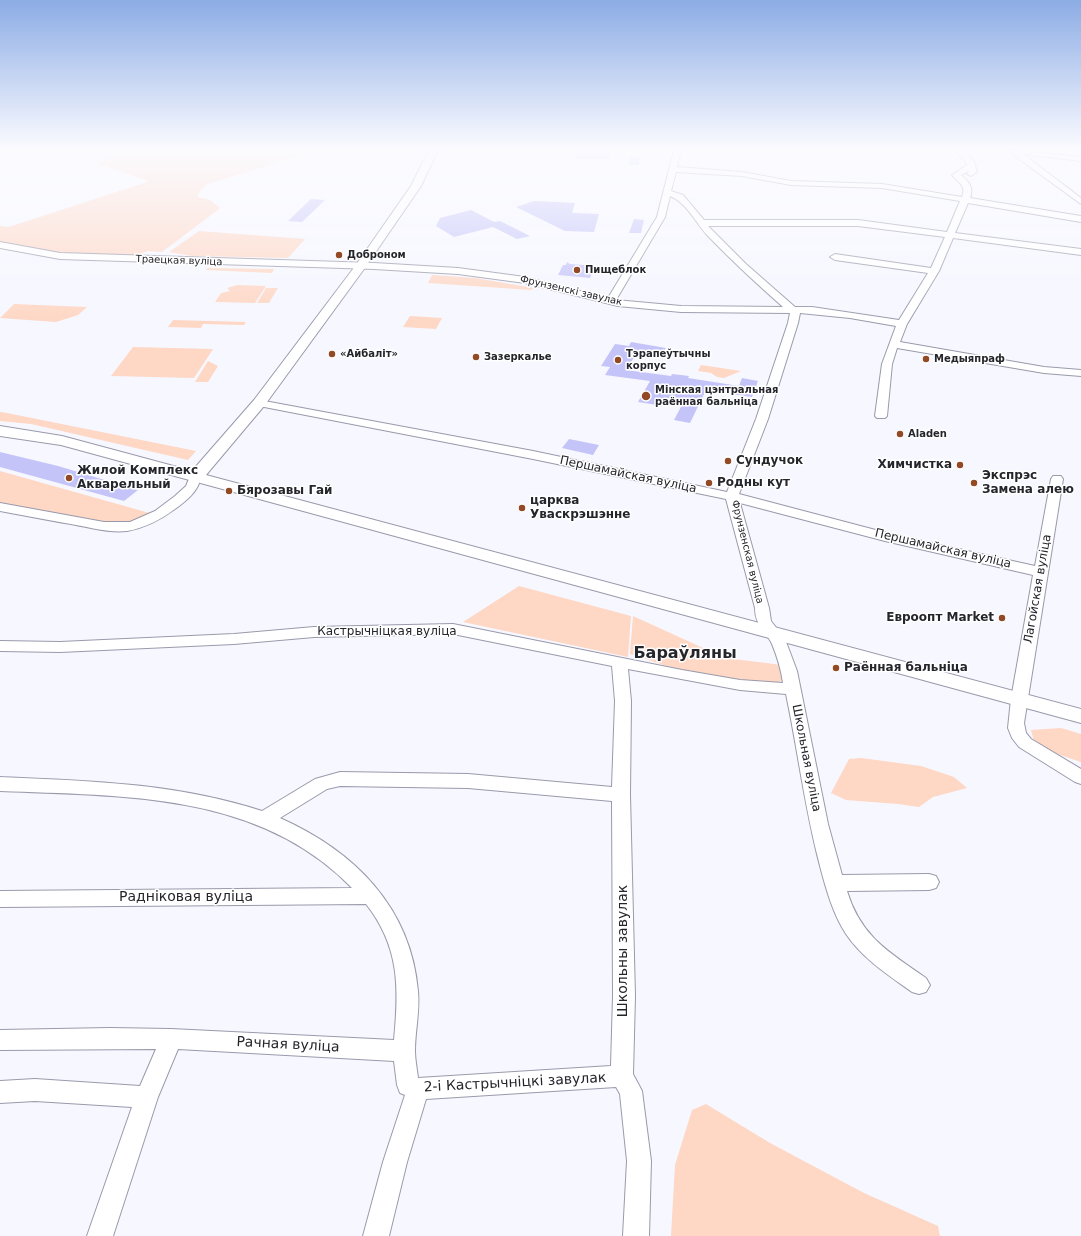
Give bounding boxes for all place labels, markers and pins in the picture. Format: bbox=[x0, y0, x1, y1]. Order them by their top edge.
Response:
place label: Доброном bbox=[347, 249, 406, 261]
marker: Доброном bbox=[334, 250, 344, 260]
place label: Пищеблок bbox=[585, 264, 646, 276]
marker: Пищеблок bbox=[572, 265, 582, 275]
place label: «Айбаліт» bbox=[340, 348, 398, 360]
place label: Тэрапеўтычны корпус bbox=[626, 348, 711, 372]
marker: «Айбаліт» bbox=[327, 349, 337, 359]
place label: Зазеркалье bbox=[484, 351, 552, 363]
marker: Зазеркалье bbox=[471, 352, 481, 362]
place label: Медыяпраф bbox=[934, 353, 1005, 365]
marker: Медыяпраф bbox=[921, 354, 931, 364]
marker: Тэрапеўтычны корпус bbox=[613, 355, 623, 365]
place label: Мінская цэнтральная раённая бальніца bbox=[655, 384, 778, 408]
marker: Мінская цэнтральная раённая бальніца bbox=[640, 390, 652, 402]
place label: Aladen bbox=[908, 428, 947, 440]
marker: Aladen bbox=[895, 429, 905, 439]
place label: Сундучок bbox=[736, 454, 803, 468]
marker: Сундучок bbox=[723, 456, 733, 466]
place label: Химчистка bbox=[878, 458, 952, 472]
marker: Химчистка bbox=[955, 460, 965, 470]
place label: Жилой Комплекс Акварельный bbox=[77, 464, 198, 492]
place label: Экспрэс Замена алею bbox=[982, 469, 1074, 497]
marker: Жилой Комплекс Акварельный bbox=[64, 473, 74, 483]
place label: Родны кут bbox=[717, 476, 790, 490]
marker: Родны кут bbox=[704, 478, 714, 488]
marker: Экспрэс Замена алею bbox=[969, 478, 979, 488]
place label: Бярозавы Гай bbox=[237, 484, 333, 498]
marker: Бярозавы Гай bbox=[224, 486, 234, 496]
place label: царква Уваскрэшэнне bbox=[530, 494, 630, 522]
marker: царква Уваскрэшэнне bbox=[517, 503, 527, 513]
place label: Евроопт Market bbox=[886, 611, 994, 625]
marker: Евроопт Market bbox=[997, 613, 1007, 623]
place label: Раённая бальніца bbox=[844, 661, 968, 675]
marker: Раённая бальніца bbox=[831, 663, 841, 673]

